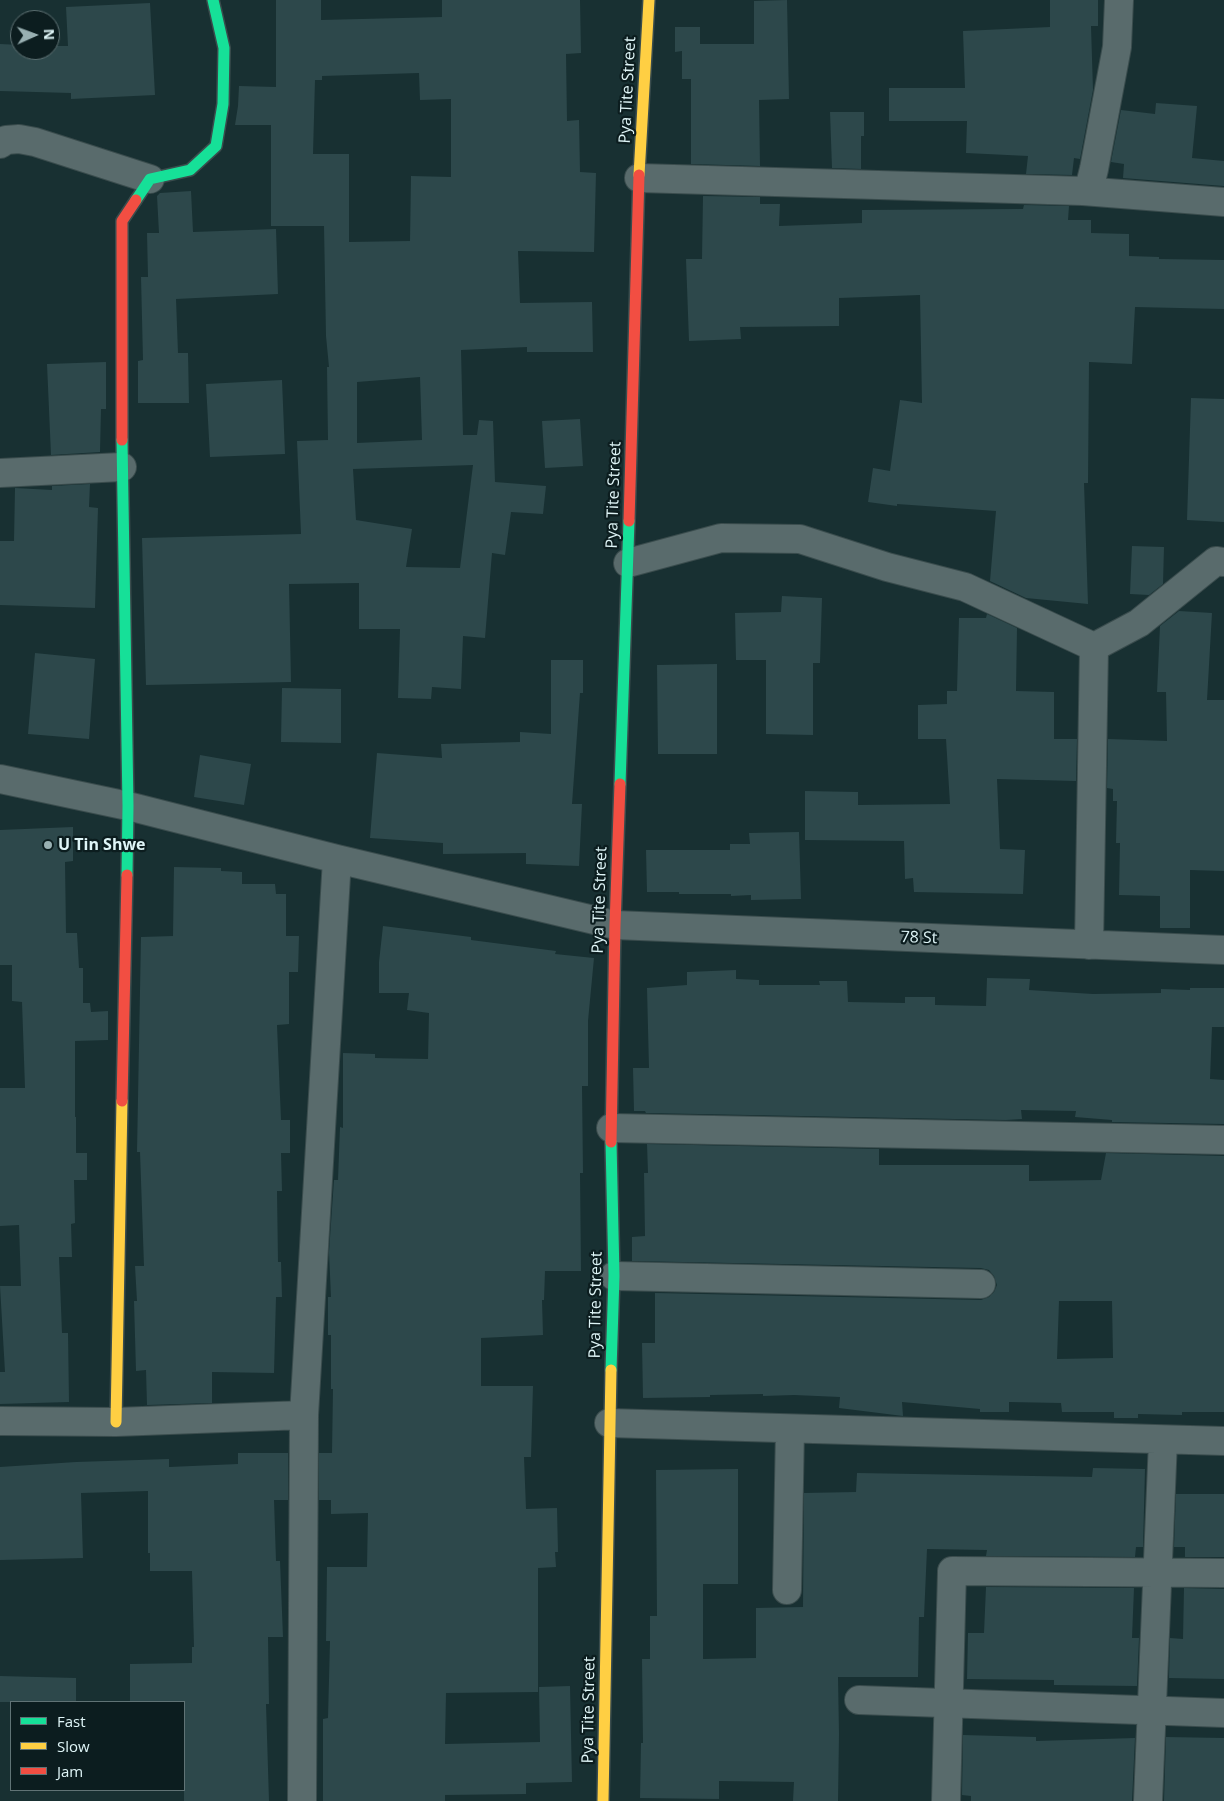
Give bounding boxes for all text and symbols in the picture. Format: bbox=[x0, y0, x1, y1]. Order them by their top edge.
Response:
north arrow bbox=[10, 10, 60, 60]
text: N bbox=[40, 28, 59, 41]
street label: Pya Tite Street bbox=[616, 36, 640, 144]
street label: Pya Tite Street bbox=[603, 441, 625, 549]
place label: U Tin Shwe bbox=[58, 835, 146, 855]
marker: U Tin Shwe bbox=[42, 839, 54, 851]
street label: Pya Tite Street bbox=[589, 846, 611, 954]
street label: 78 St bbox=[900, 928, 938, 948]
street label: Pya Tite Street bbox=[585, 1251, 607, 1359]
street label: Pya Tite Street bbox=[578, 1656, 600, 1764]
legend bbox=[10, 1701, 185, 1791]
text: Fast bbox=[57, 1711, 86, 1731]
text: Slow bbox=[57, 1736, 90, 1756]
text: Jam bbox=[57, 1761, 83, 1781]

